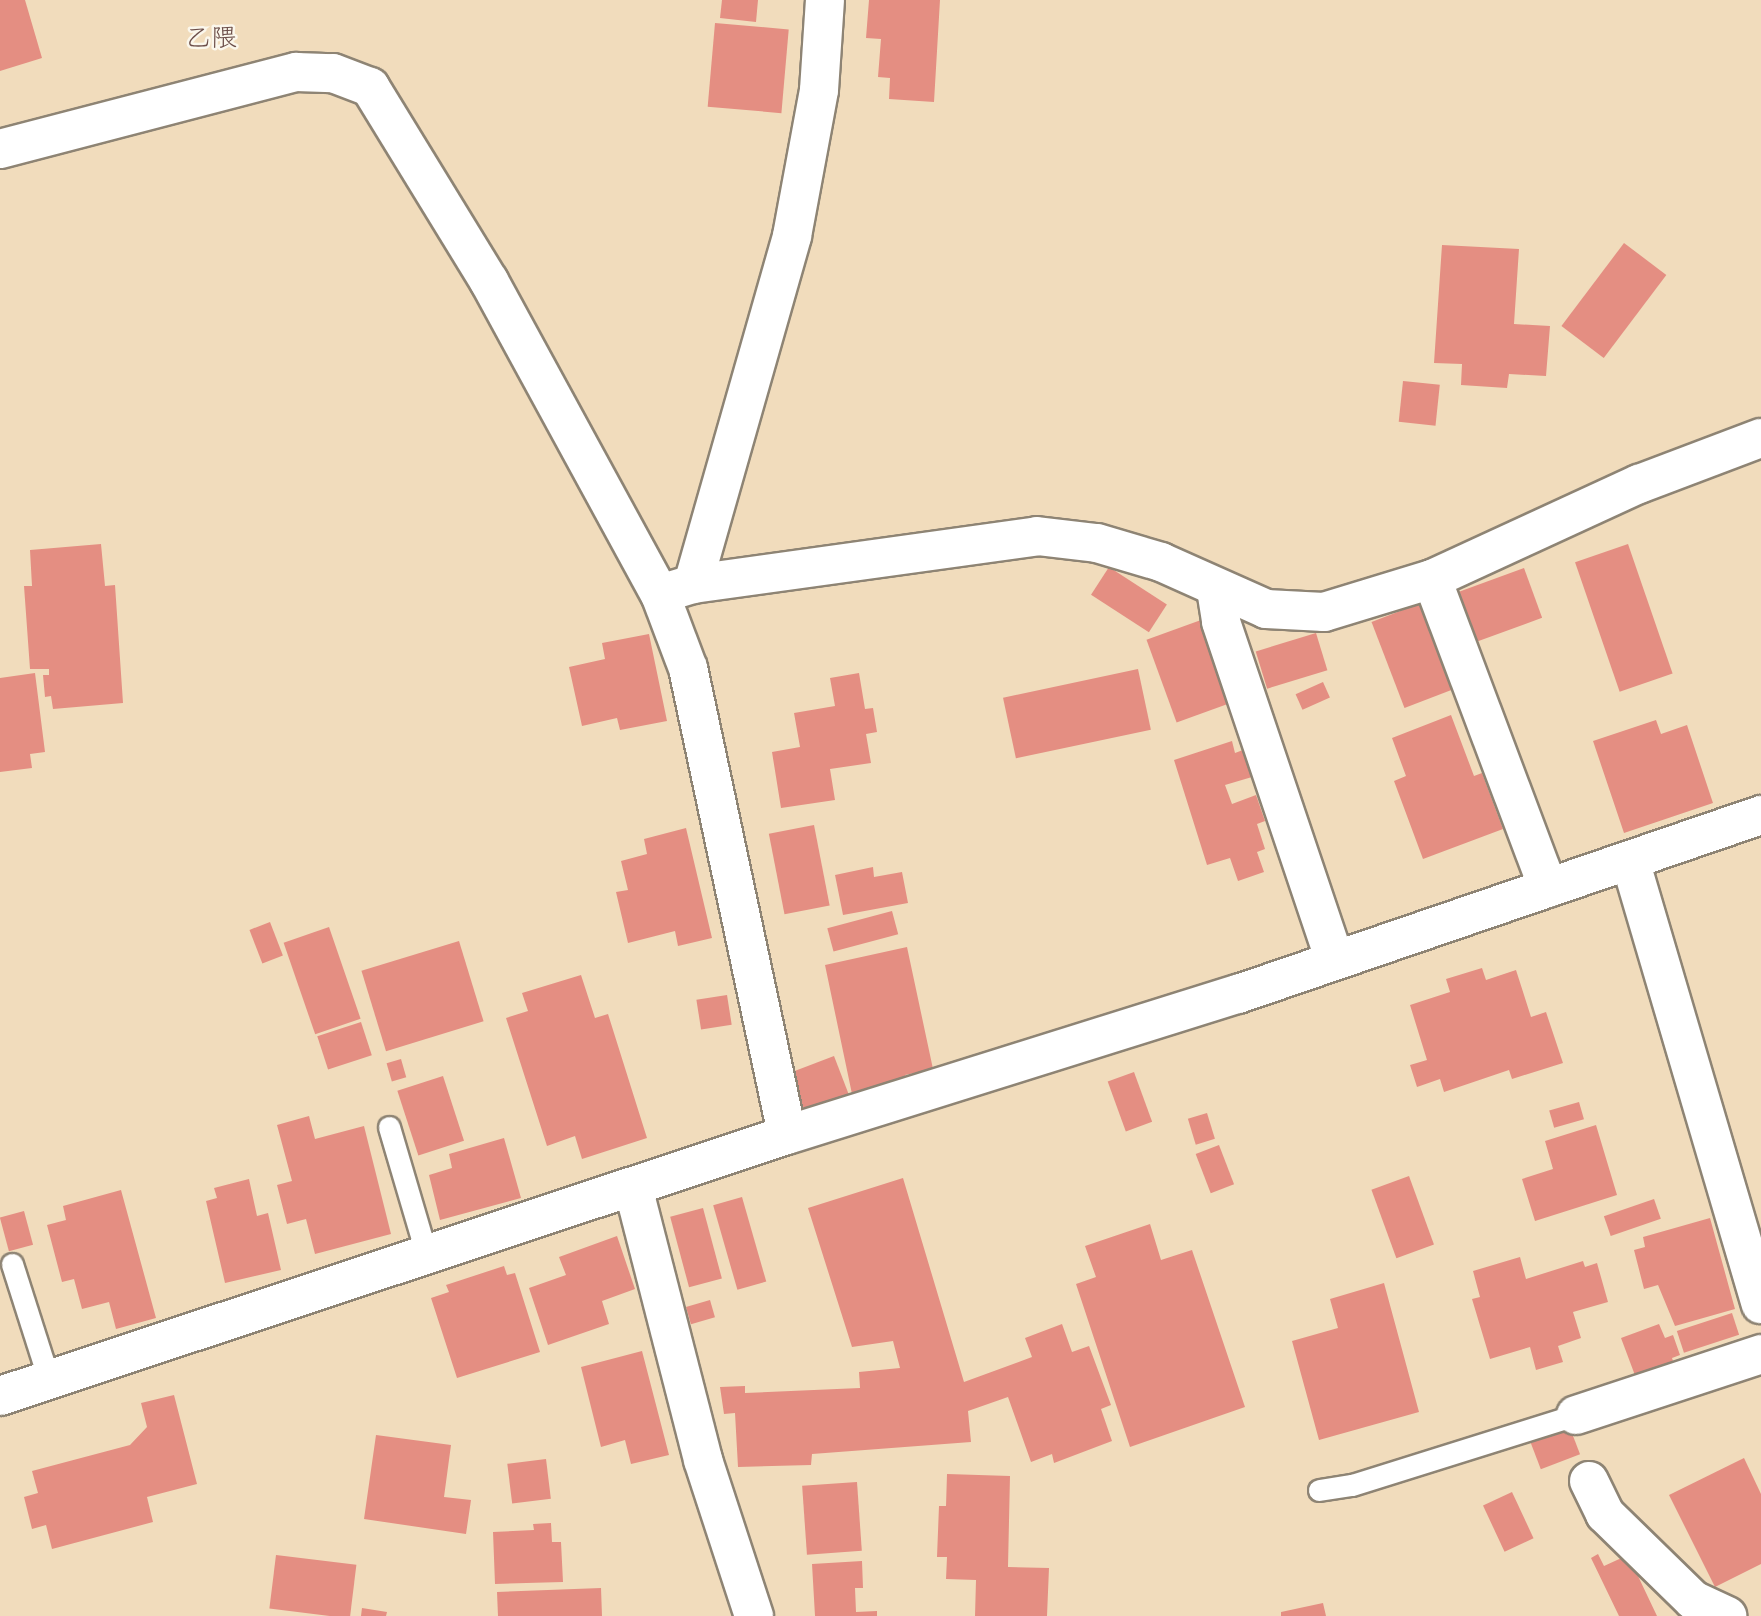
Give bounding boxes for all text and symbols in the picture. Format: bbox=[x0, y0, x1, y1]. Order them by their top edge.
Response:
district label: 乙隈 bbox=[185, 21, 237, 53]

